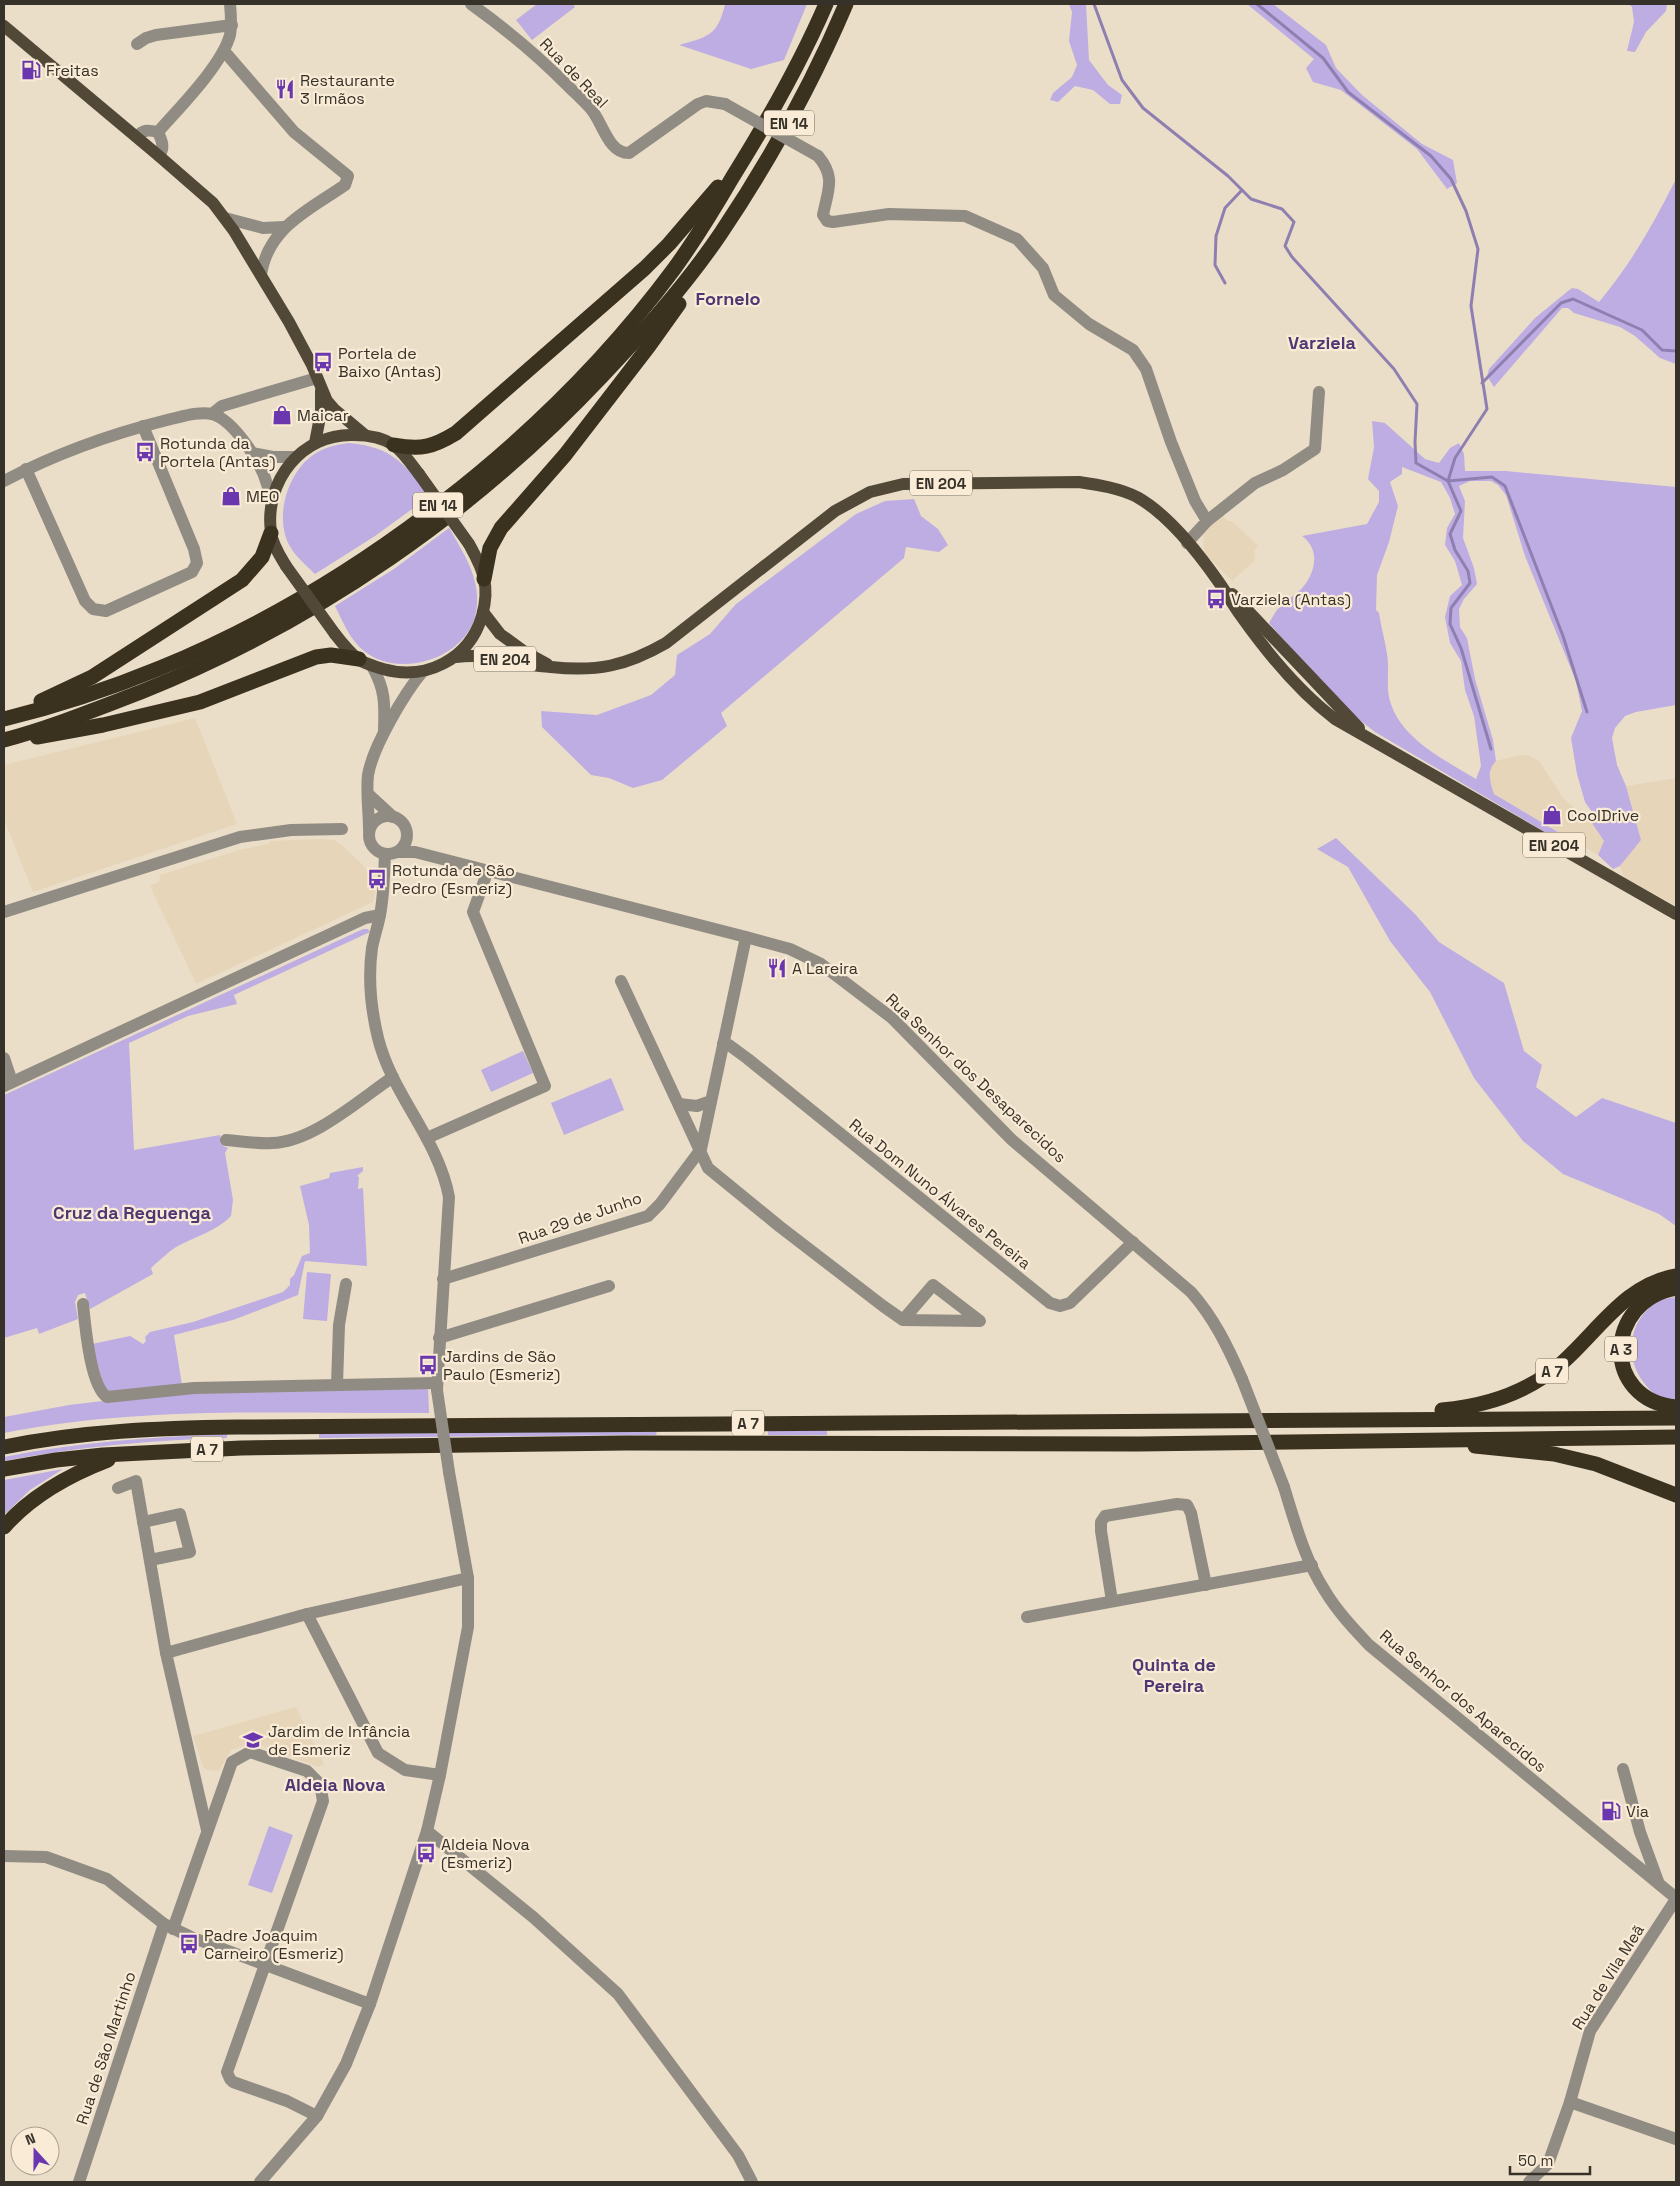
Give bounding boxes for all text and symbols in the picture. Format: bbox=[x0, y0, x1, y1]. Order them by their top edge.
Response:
street label: Rua de Real bbox=[535, 33, 613, 113]
fuel station icon: Freitas bbox=[20, 59, 42, 81]
place label: Freitas bbox=[46, 60, 99, 81]
place label: Restaurante 3 Irmãos bbox=[300, 70, 395, 109]
restaurant icon: Restaurante 3 Irmãos bbox=[274, 78, 296, 100]
road number: EN 14 bbox=[764, 110, 814, 136]
district label: Fornelo bbox=[696, 287, 760, 310]
district label: Varziela bbox=[1288, 331, 1356, 354]
place label: Portela de Baixo (Antas) bbox=[338, 343, 441, 382]
bus stop icon: Portela de Baixo (Antas) bbox=[312, 351, 334, 373]
shop icon: Maicar bbox=[271, 404, 293, 426]
place label: Maicar bbox=[297, 405, 349, 426]
place label: Rotunda da Portela (Antas) bbox=[160, 433, 276, 472]
bus stop icon: Rotunda da Portela (Antas) bbox=[134, 441, 156, 463]
road number: EN 204 bbox=[910, 470, 972, 496]
shop icon: MEO bbox=[220, 485, 242, 507]
place label: MEO bbox=[246, 486, 280, 507]
road number: EN 14 bbox=[413, 492, 463, 518]
bus stop icon: Varziela (Antas) bbox=[1205, 588, 1227, 610]
place label: Varziela (Antas) bbox=[1231, 589, 1351, 610]
road number: EN 204 bbox=[474, 646, 536, 672]
shop icon: CoolDrive bbox=[1541, 804, 1563, 826]
place label: CoolDrive bbox=[1567, 805, 1639, 826]
road number: EN 204 bbox=[1523, 832, 1585, 858]
place label: Rotunda de São Pedro (Esmeriz) bbox=[392, 860, 515, 899]
bus stop icon: Rotunda de São Pedro (Esmeriz) bbox=[366, 868, 388, 890]
restaurant icon: A Lareira bbox=[766, 957, 788, 979]
place label: A Lareira bbox=[792, 958, 858, 979]
street label: Rua Senhor dos Desaparecidos bbox=[881, 989, 1071, 1167]
street label: Rua Dom Nuno Álvares Pereira bbox=[845, 1114, 1035, 1274]
street label: Rua 29 de Junho bbox=[516, 1187, 644, 1249]
district label: Cruz da Reguenga bbox=[53, 1201, 212, 1224]
road number: A 3 bbox=[1605, 1336, 1637, 1362]
place label: Jardins de São Paulo (Esmeriz) bbox=[443, 1346, 560, 1385]
bus stop icon: Jardins de São Paulo (Esmeriz) bbox=[417, 1354, 439, 1376]
road number: A 7 bbox=[1536, 1358, 1568, 1384]
road number: A 7 bbox=[732, 1410, 764, 1436]
road number: A 7 bbox=[191, 1436, 223, 1462]
street label: Rua Senhor dos Aparecidos bbox=[1375, 1625, 1551, 1777]
district label: Quinta de Pereira bbox=[1132, 1653, 1216, 1697]
place label: Jardim de Infância de Esmeriz bbox=[268, 1721, 410, 1760]
school or university icon: Jardim de Infância de Esmeriz bbox=[242, 1729, 264, 1751]
district label: Aldeia Nova bbox=[285, 1773, 386, 1796]
fuel station icon: Via bbox=[1600, 1800, 1622, 1822]
place label: Via bbox=[1626, 1801, 1649, 1822]
place label: Aldeia Nova (Esmeriz) bbox=[441, 1834, 530, 1873]
bus stop icon: Aldeia Nova (Esmeriz) bbox=[415, 1842, 437, 1864]
street label: Rua de Vila Meã bbox=[1567, 1920, 1649, 2034]
place label: Padre Joaquim Carneiro (Esmeriz) bbox=[204, 1925, 344, 1964]
bus stop icon: Padre Joaquim Carneiro (Esmeriz) bbox=[178, 1933, 200, 1955]
street label: Rua de São Martinho bbox=[71, 1969, 141, 2127]
north arrow bbox=[10, 2126, 60, 2176]
text: N bbox=[23, 2129, 38, 2149]
scale bar bbox=[1510, 2144, 1590, 2176]
text: 50 m bbox=[1518, 2151, 1553, 2170]

